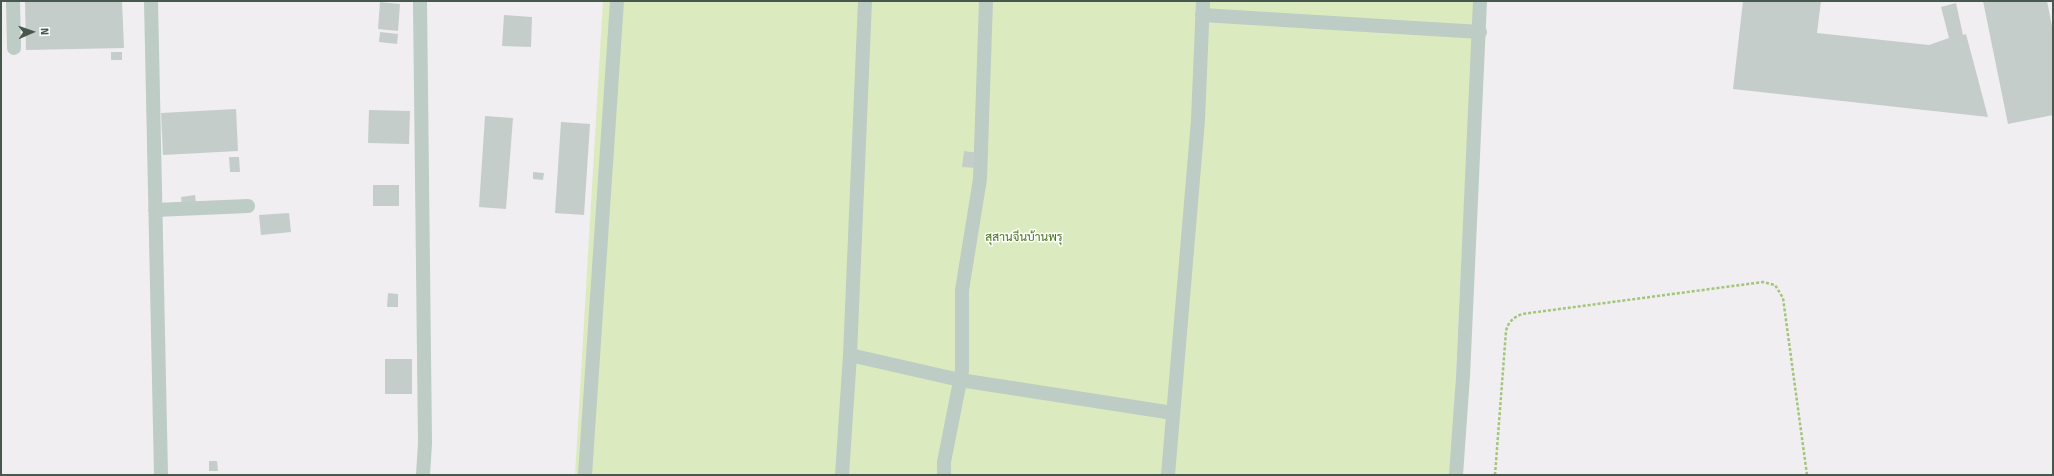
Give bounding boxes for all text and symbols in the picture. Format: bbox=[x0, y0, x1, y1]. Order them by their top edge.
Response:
north arrow bbox=[12, 12, 52, 52]
text: N bbox=[38, 28, 51, 35]
park label: สุสานจีนบ้านพรุ bbox=[985, 231, 1063, 245]

